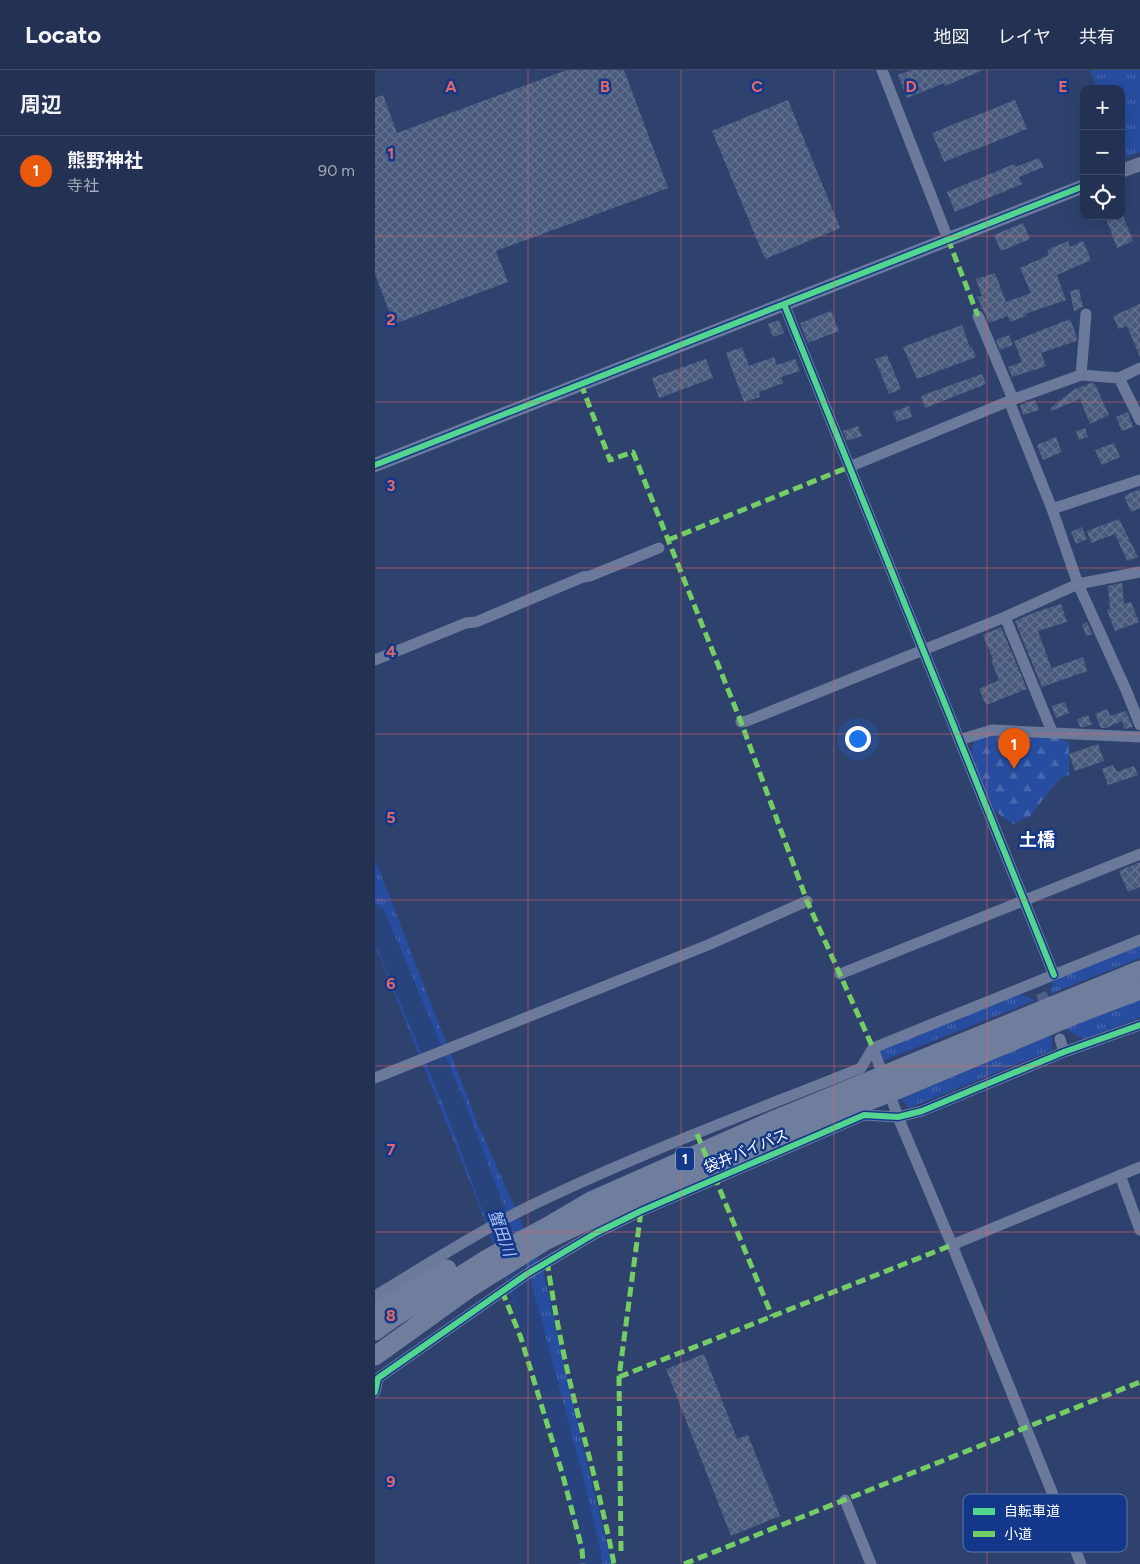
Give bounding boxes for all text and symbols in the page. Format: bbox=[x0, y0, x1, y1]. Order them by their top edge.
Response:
text: Locato bbox=[25, 20, 101, 49]
text: 地図 bbox=[934, 26, 970, 48]
text: レイヤ bbox=[998, 26, 1051, 48]
text: 共有 bbox=[1079, 26, 1115, 48]
text: A bbox=[445, 77, 457, 96]
text: B bbox=[600, 77, 610, 96]
text: C bbox=[751, 77, 763, 96]
text: D bbox=[905, 77, 917, 96]
text: E bbox=[1058, 77, 1068, 96]
map controls bbox=[1080, 85, 1125, 220]
button: + bbox=[1080, 85, 1125, 130]
text: 周辺 bbox=[20, 92, 62, 117]
button: − bbox=[1080, 130, 1125, 175]
text: 1 bbox=[388, 144, 394, 163]
text: 熊野神社 bbox=[67, 149, 143, 172]
text: 1 bbox=[33, 161, 39, 180]
text: 90 m bbox=[318, 161, 355, 180]
button: locate bbox=[1080, 175, 1125, 220]
text: 寺社 bbox=[67, 176, 99, 195]
text: 2 bbox=[386, 310, 396, 329]
text: 3 bbox=[387, 476, 396, 495]
text: 4 bbox=[386, 642, 396, 661]
your location bbox=[845, 726, 871, 752]
pin: 1 bbox=[998, 728, 1030, 769]
text: 5 bbox=[386, 808, 396, 827]
district label: 土橋 bbox=[1019, 829, 1055, 851]
text: 6 bbox=[386, 974, 396, 993]
street label: 袋井バイパス bbox=[701, 1125, 791, 1177]
text: 7 bbox=[387, 1140, 396, 1159]
road number: 1 bbox=[676, 1148, 694, 1170]
water label: 蟹田川 bbox=[485, 1207, 520, 1261]
text: 8 bbox=[386, 1306, 396, 1325]
text: 9 bbox=[386, 1472, 396, 1491]
legend bbox=[963, 1494, 1127, 1552]
text: 自転車道 bbox=[1004, 1503, 1060, 1520]
text: 小道 bbox=[1004, 1526, 1032, 1543]

